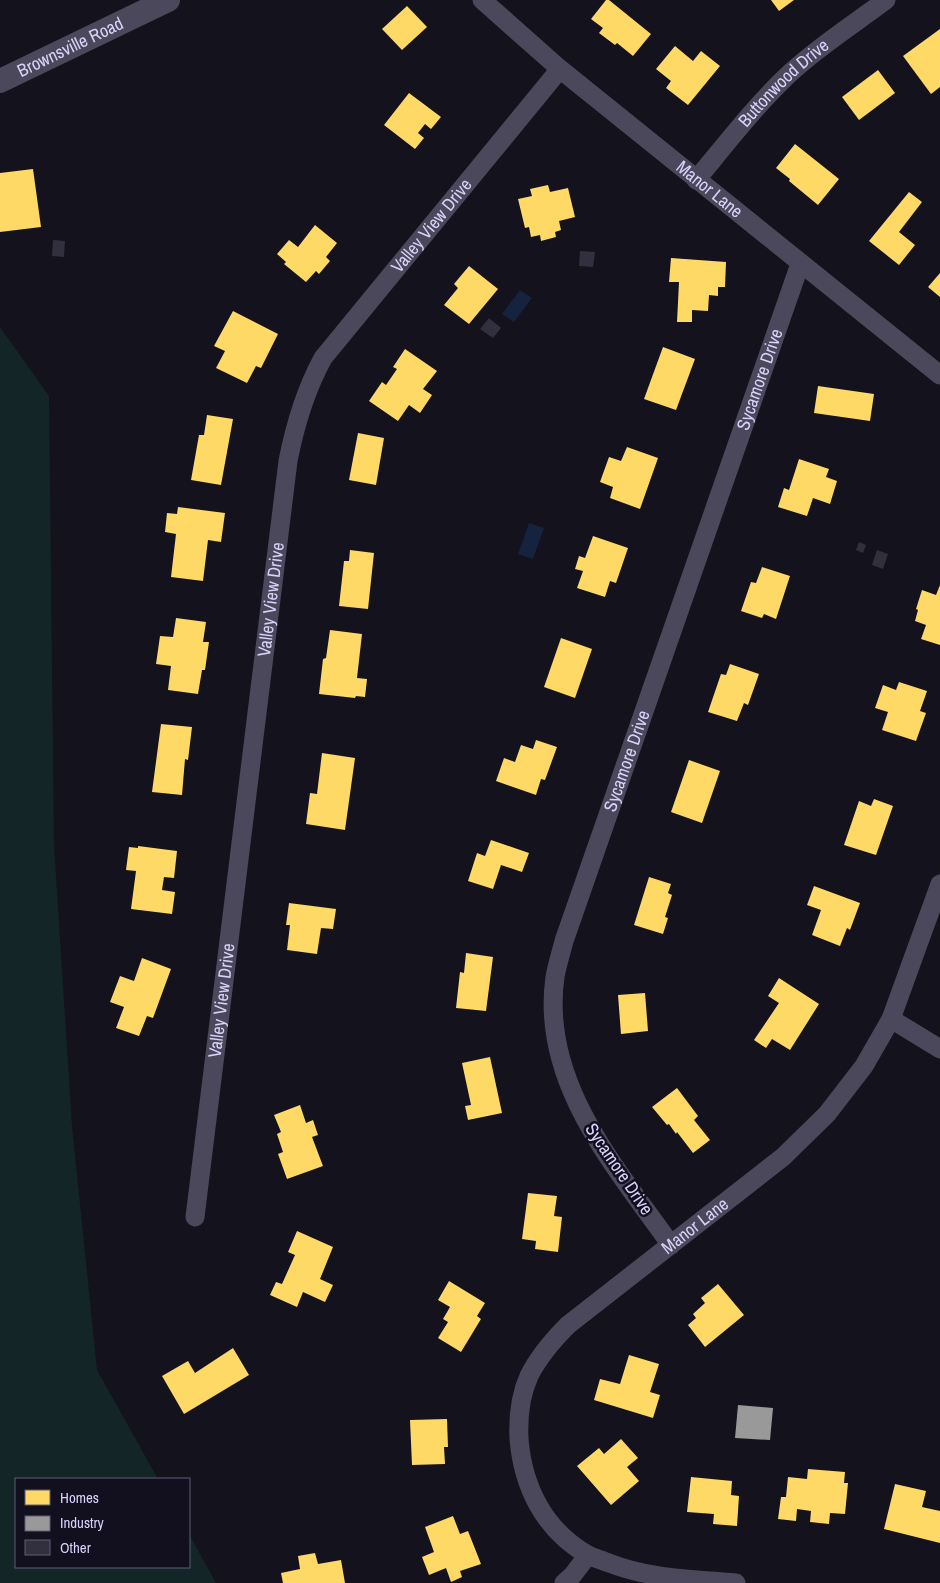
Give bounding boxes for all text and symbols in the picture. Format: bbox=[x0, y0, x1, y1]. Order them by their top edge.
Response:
street label: Brownsville Road bbox=[13, 10, 127, 83]
street label: Buttonwood Drive bbox=[732, 33, 834, 132]
street label: Manor Lane bbox=[671, 154, 748, 223]
street label: Valley View Drive bbox=[385, 173, 477, 278]
street label: Sycamore Drive bbox=[730, 325, 789, 433]
street label: Valley View Drive bbox=[251, 541, 290, 658]
street label: Sycamore Drive bbox=[597, 707, 656, 815]
street label: Valley View Drive bbox=[202, 942, 241, 1059]
street label: Sycamore Drive bbox=[579, 1118, 659, 1220]
street label: Manor Lane bbox=[656, 1191, 733, 1260]
legend bbox=[15, 1478, 190, 1568]
text: Homes bbox=[60, 1487, 99, 1508]
text: Industry bbox=[60, 1512, 105, 1533]
text: Other bbox=[60, 1537, 91, 1558]

